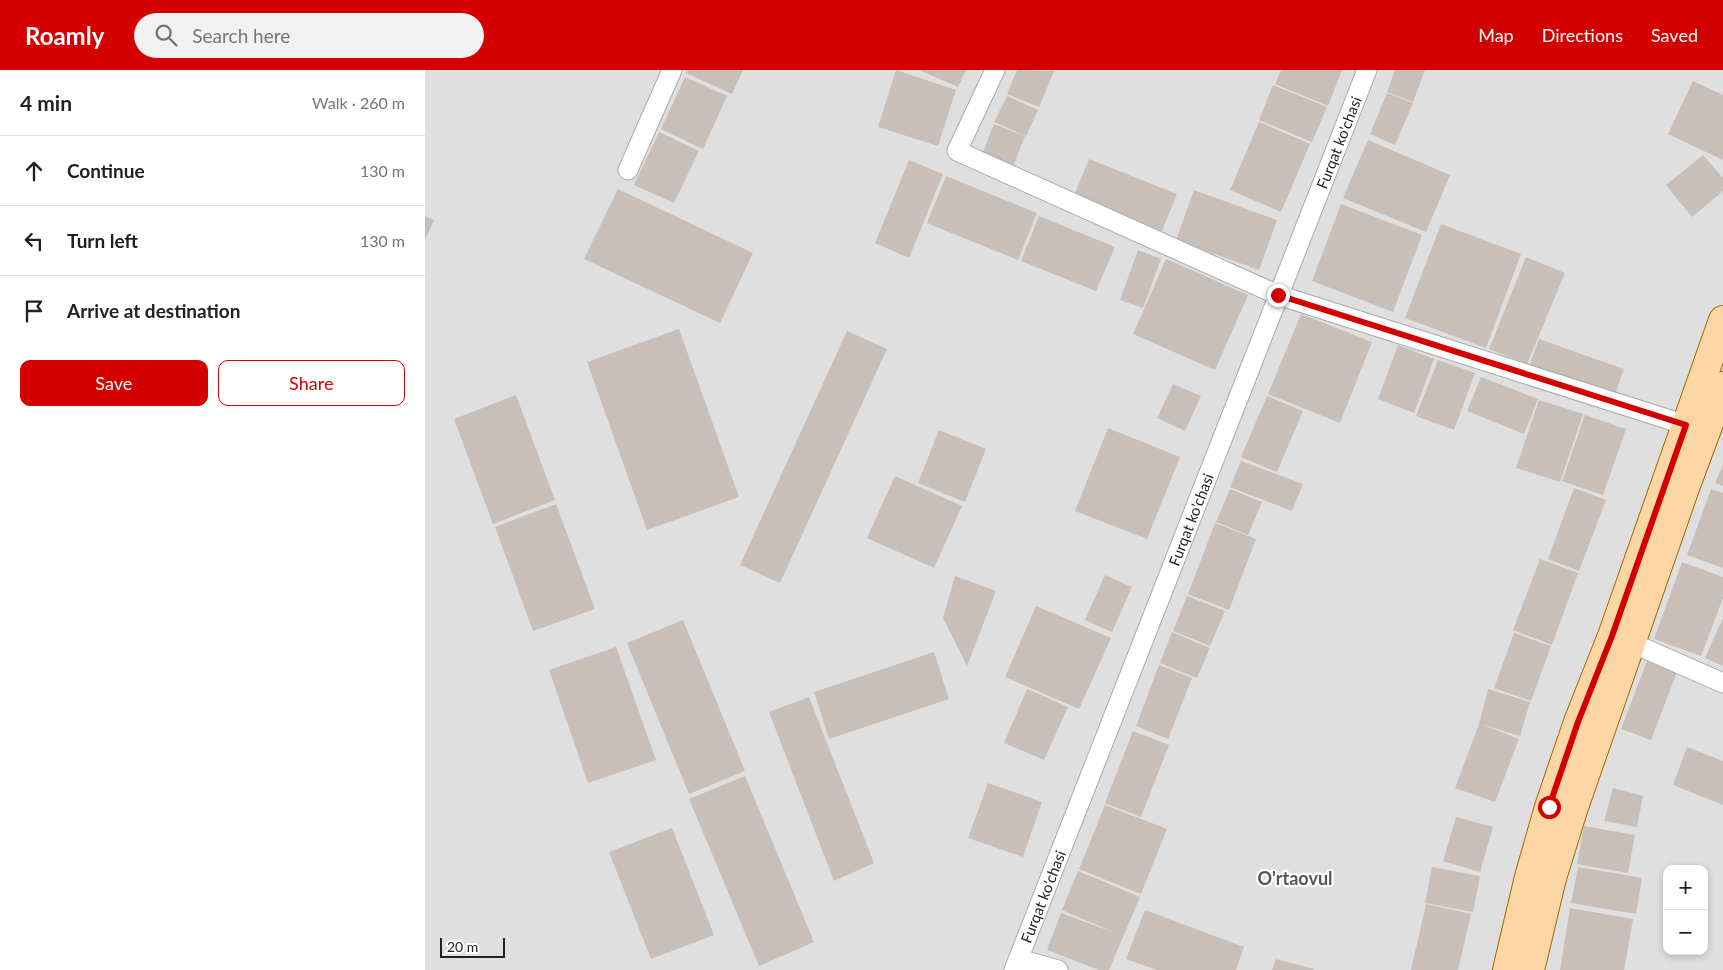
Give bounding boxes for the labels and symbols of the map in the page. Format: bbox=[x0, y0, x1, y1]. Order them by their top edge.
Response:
street label: Furqat ko'chasi bbox=[1312, 94, 1365, 191]
route end bbox=[1267, 284, 1290, 307]
street label: Furqat ko'chasi bbox=[1165, 471, 1217, 568]
route start bbox=[1538, 796, 1561, 819]
street label: Furqat ko'chasi bbox=[1017, 848, 1069, 945]
district label: O'rtaovul bbox=[1257, 867, 1333, 889]
scale bar bbox=[440, 935, 505, 958]

